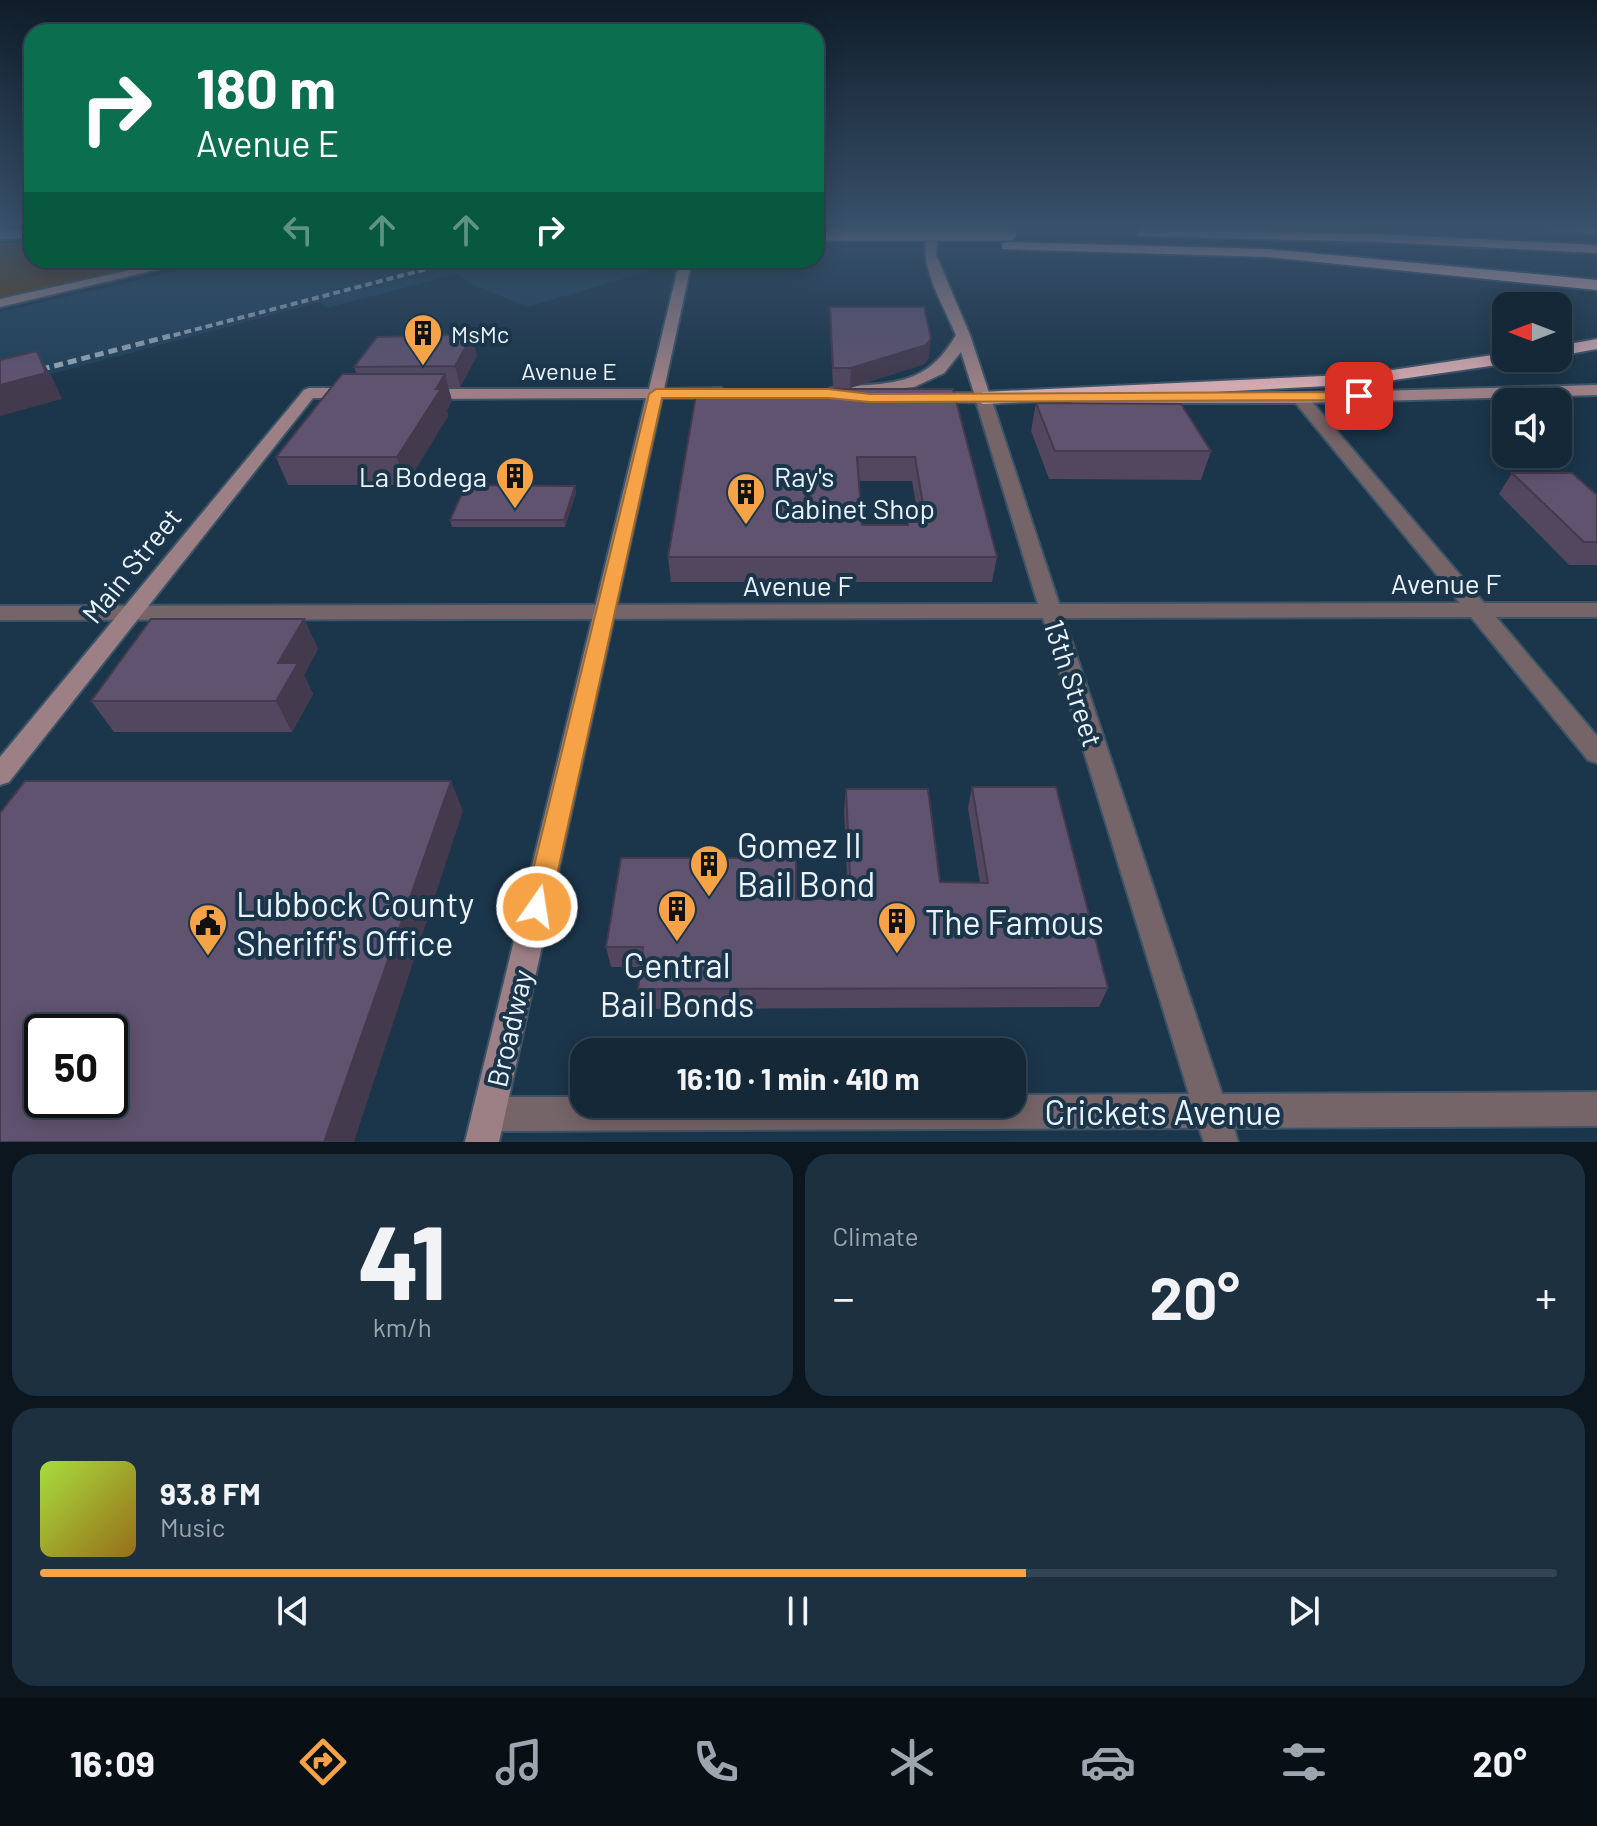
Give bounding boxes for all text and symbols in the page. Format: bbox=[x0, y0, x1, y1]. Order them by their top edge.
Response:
text: 180 m bbox=[196, 53, 336, 120]
icon: right bbox=[64, 56, 168, 160]
text: Avenue E bbox=[196, 121, 339, 164]
icon: left bbox=[276, 208, 320, 252]
icon: ahead bbox=[360, 208, 404, 252]
icon: ahead bbox=[444, 208, 488, 252]
icon: right bbox=[528, 208, 572, 252]
north arrow bbox=[1492, 292, 1572, 372]
map controls bbox=[1492, 292, 1572, 468]
building icon: MsMc bbox=[402, 312, 444, 367]
place label: MsMc bbox=[451, 319, 509, 348]
street label: Avenue E bbox=[521, 356, 617, 385]
pin bbox=[1325, 362, 1393, 430]
icon: arrive bbox=[1337, 374, 1381, 418]
button: sound bbox=[1492, 388, 1572, 468]
building icon: La Bodega bbox=[494, 455, 536, 510]
place label: La Bodega bbox=[359, 459, 487, 493]
place label: Ray's Cabinet Shop bbox=[774, 459, 935, 525]
building icon: Ray's Cabinet Shop bbox=[725, 471, 767, 526]
street label: Main Street bbox=[74, 500, 188, 630]
street label: Avenue F bbox=[1391, 566, 1501, 600]
street label: Avenue F bbox=[743, 568, 853, 602]
street label: 13th Street bbox=[1038, 615, 1110, 751]
place label: Gomez II Bail Bond bbox=[737, 824, 875, 904]
building icon: Gomez II Bail Bond bbox=[688, 843, 730, 898]
position arrow bbox=[495, 865, 579, 949]
place label: Lubbock County Sheriff's Office bbox=[236, 883, 474, 963]
building icon: Central Bail Bonds bbox=[656, 888, 698, 943]
building icon: The Famous bbox=[876, 900, 918, 955]
place label: The Famous bbox=[925, 901, 1104, 942]
public building icon: Lubbock County Sheriff's Office bbox=[187, 902, 229, 957]
place label: Central Bail Bonds bbox=[600, 944, 754, 1024]
street label: Broadway bbox=[479, 966, 539, 1090]
speed limit sign: 50 bbox=[24, 1014, 128, 1118]
text: 16:10 · 1 min · 410 m bbox=[676, 1060, 920, 1096]
street label: Crickets Avenue bbox=[1044, 1091, 1282, 1132]
text: 41 bbox=[357, 1196, 447, 1321]
text: Climate bbox=[833, 1220, 919, 1251]
text: 20° bbox=[1150, 1260, 1240, 1332]
text: − bbox=[833, 1270, 855, 1323]
text: + bbox=[1535, 1270, 1557, 1323]
text: km/h bbox=[373, 1311, 432, 1342]
text: 93.8 FM bbox=[160, 1475, 261, 1511]
text: Music bbox=[160, 1511, 225, 1542]
icon: previous bbox=[271, 1589, 315, 1633]
icon: pause bbox=[776, 1589, 820, 1633]
icon: next bbox=[1282, 1589, 1326, 1633]
icon: directions bbox=[295, 1734, 351, 1790]
icon: music bbox=[491, 1734, 547, 1790]
icon: phone bbox=[688, 1734, 744, 1790]
icon: climate bbox=[884, 1734, 940, 1790]
icon: car bbox=[1080, 1734, 1136, 1790]
icon: filters bbox=[1276, 1734, 1332, 1790]
text: 16:09 bbox=[70, 1741, 155, 1784]
text: 20° bbox=[1473, 1741, 1527, 1784]

